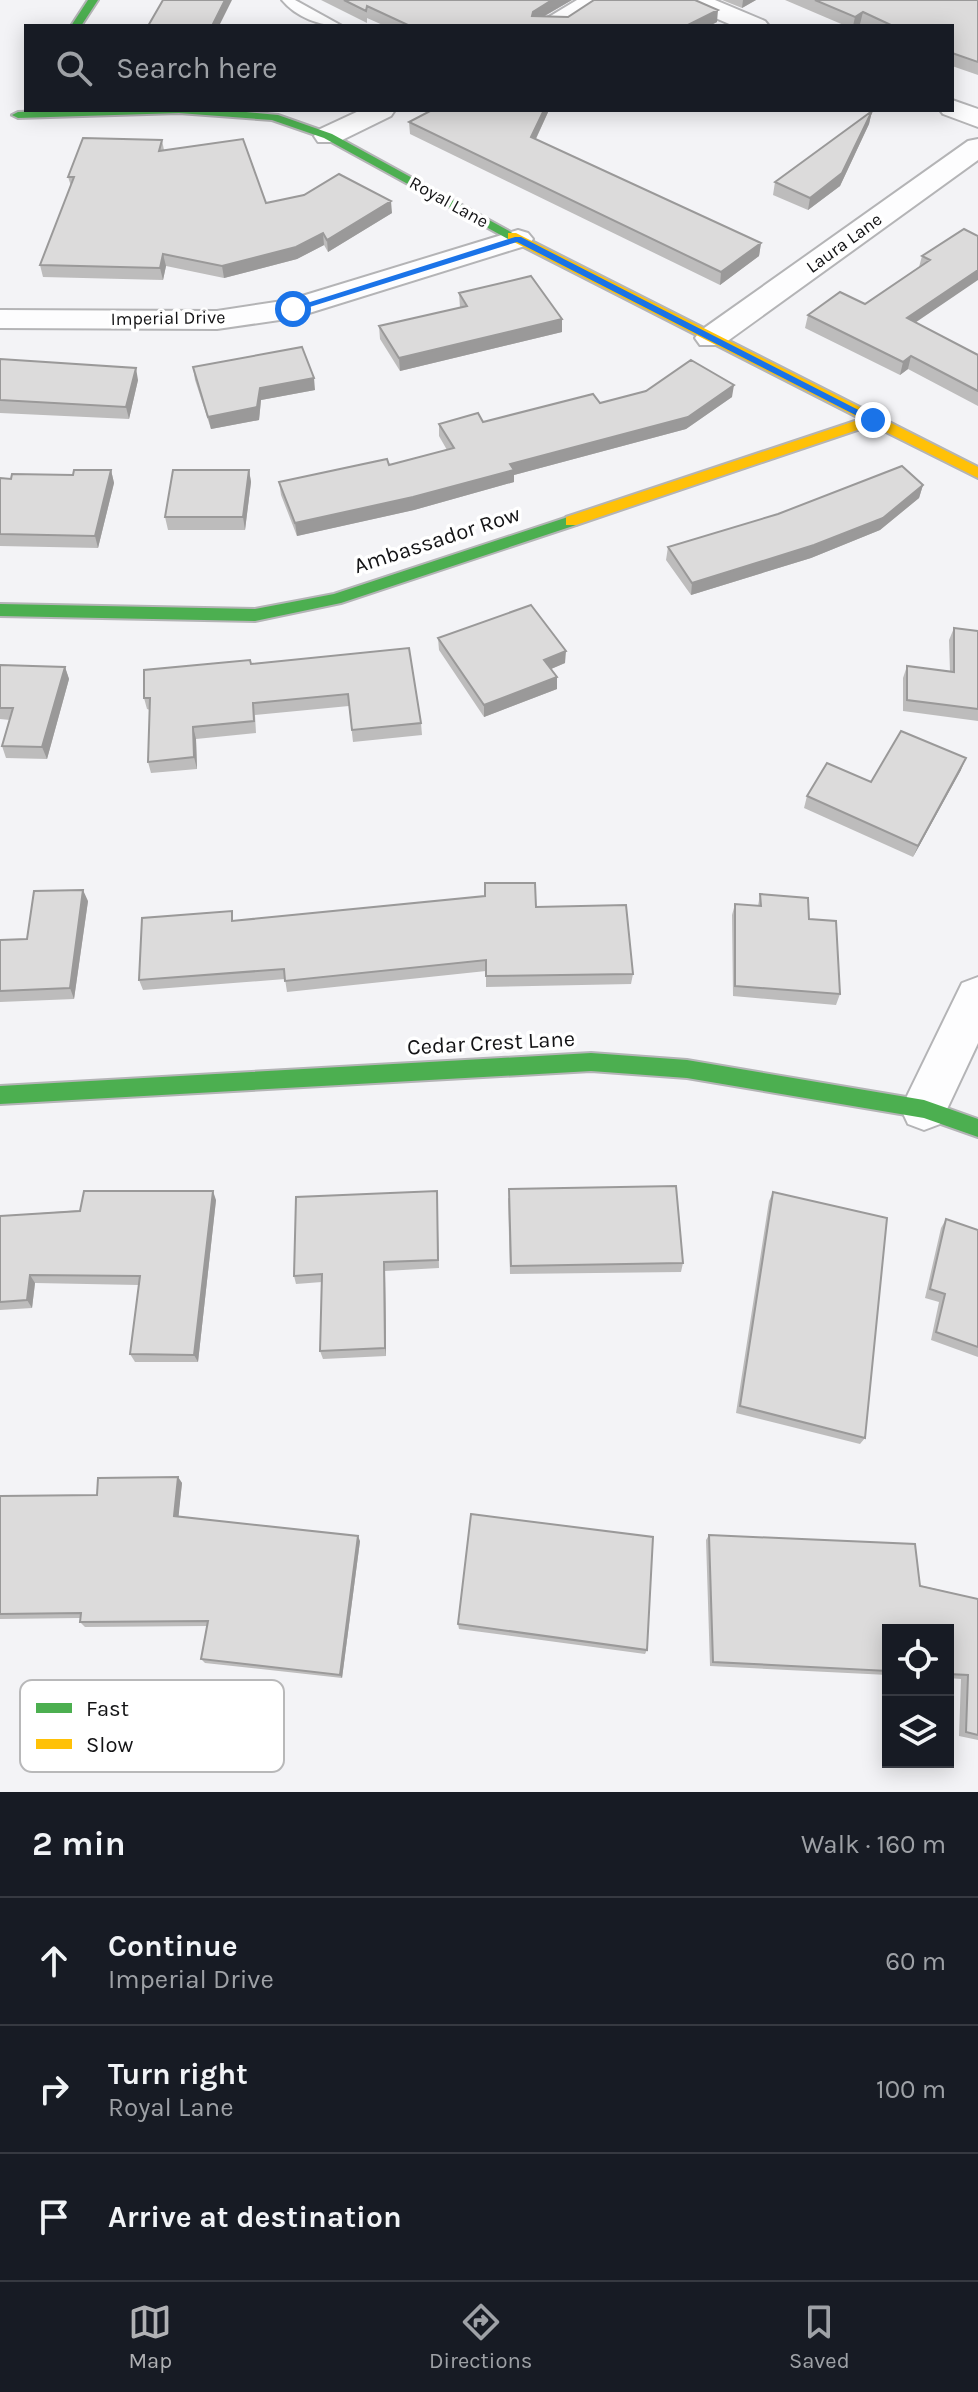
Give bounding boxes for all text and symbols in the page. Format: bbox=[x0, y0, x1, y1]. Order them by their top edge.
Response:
search box bbox=[24, 24, 954, 112]
icon: search bbox=[52, 46, 96, 90]
text: Search here bbox=[116, 50, 277, 86]
street label: Royal Lane bbox=[406, 171, 492, 233]
street label: Laura Lane bbox=[802, 208, 886, 278]
route start bbox=[275, 291, 311, 327]
street label: Imperial Drive bbox=[110, 306, 226, 330]
route end bbox=[855, 402, 891, 438]
street label: Ambassador Row bbox=[351, 501, 523, 579]
street label: Cedar Crest Lane bbox=[406, 1026, 576, 1060]
map controls bbox=[882, 1624, 954, 1768]
button: locate bbox=[882, 1624, 954, 1696]
legend bbox=[20, 1680, 284, 1772]
text: Fast bbox=[86, 1696, 129, 1722]
button: layers bbox=[882, 1696, 954, 1768]
text: Slow bbox=[86, 1732, 133, 1758]
text: 2 min bbox=[32, 1824, 126, 1864]
text: Walk · 160 m bbox=[801, 1829, 946, 1860]
text: Continue bbox=[108, 1928, 238, 1964]
icon: ahead bbox=[32, 1939, 76, 1983]
text: 60 m bbox=[885, 1946, 946, 1977]
text: Imperial Drive bbox=[108, 1964, 274, 1995]
text: Turn right bbox=[108, 2056, 248, 2092]
icon: right bbox=[32, 2067, 76, 2111]
text: 100 m bbox=[876, 2074, 946, 2105]
text: Royal Lane bbox=[108, 2092, 234, 2123]
icon: arrive bbox=[32, 2195, 76, 2239]
text: Arrive at destination bbox=[108, 2199, 402, 2235]
tab: Map bbox=[128, 2300, 172, 2374]
tab: Directions bbox=[429, 2300, 532, 2374]
tab: Saved bbox=[789, 2300, 850, 2374]

